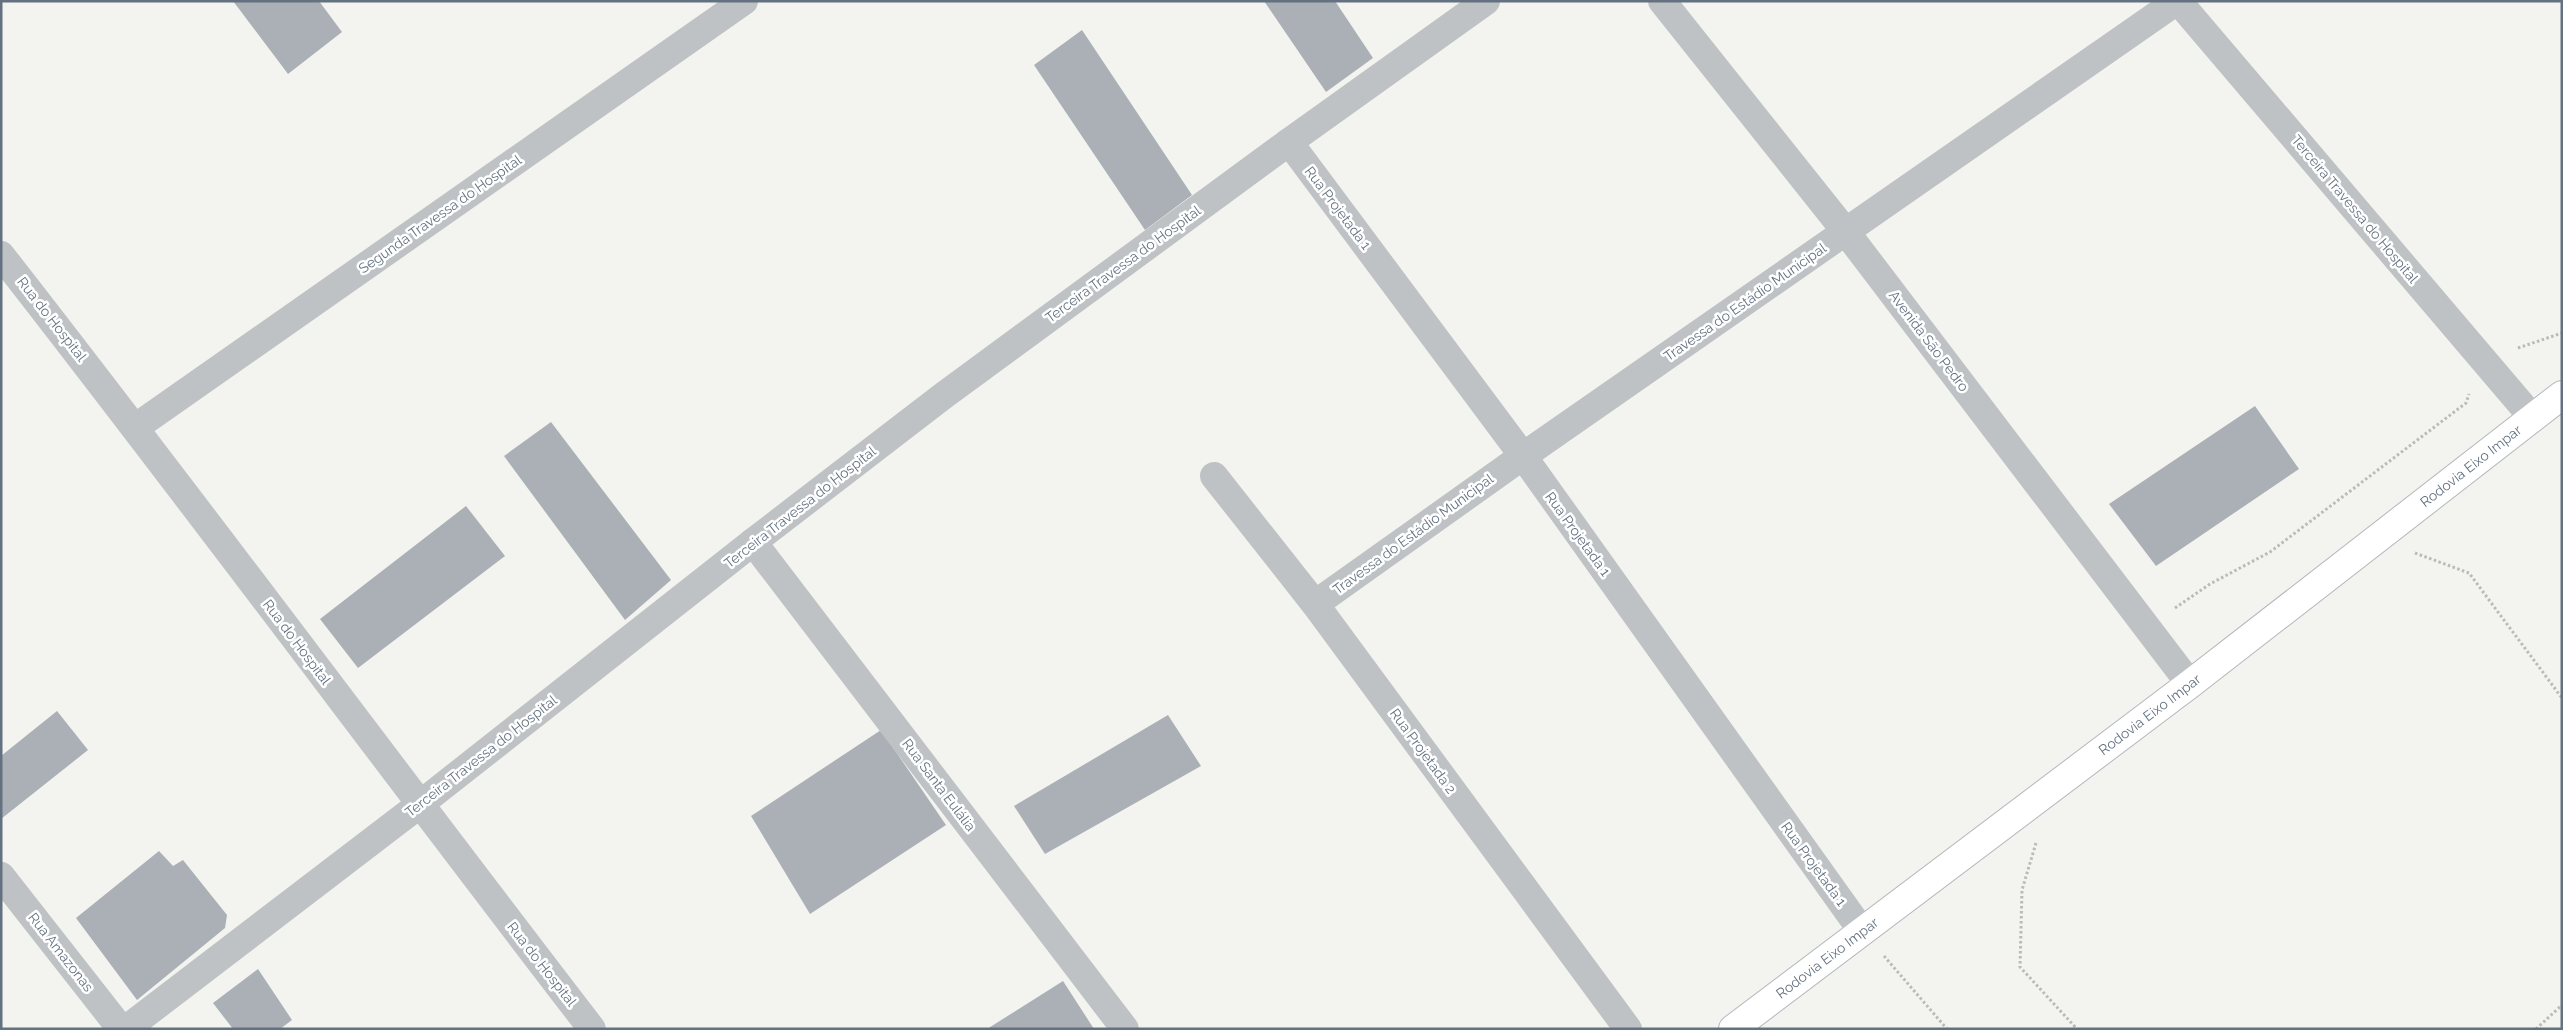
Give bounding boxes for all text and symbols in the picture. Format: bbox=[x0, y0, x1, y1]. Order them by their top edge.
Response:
street label: Terceira Travessa do Hospital bbox=[2288, 132, 2422, 286]
street label: Segunda Travessa do Hospital bbox=[356, 151, 525, 276]
street label: Rua Projetada 1 bbox=[1302, 163, 1374, 253]
street label: Terceira Travessa do Hospital bbox=[1042, 202, 1204, 326]
street label: Travessa do Estádio Municipal bbox=[1661, 240, 1829, 364]
street label: Rua do Hospital bbox=[14, 274, 90, 364]
street label: Avenida São Pedro bbox=[1886, 287, 1972, 395]
street label: Rodovia Eixo Impar bbox=[2417, 422, 2524, 510]
street label: Terceira Travessa do Hospital bbox=[721, 443, 879, 571]
street label: Travessa do Estádio Municipal bbox=[1330, 470, 1496, 598]
street label: Rua Projetada 1 bbox=[1542, 489, 1614, 579]
street label: Rua do Hospital bbox=[260, 596, 334, 688]
street label: Rodovia Eixo Impar bbox=[2095, 671, 2204, 758]
street label: Terceira Travessa do Hospital bbox=[402, 692, 560, 820]
street label: Rua Projetada 2 bbox=[1387, 705, 1459, 797]
street label: Rua Santa Eulália bbox=[899, 736, 979, 834]
street label: Rua Projetada 1 bbox=[1778, 819, 1850, 909]
street label: Rua Amazonas bbox=[25, 909, 97, 995]
street label: Rodovia Eixo Impar bbox=[1773, 914, 1881, 1002]
street label: Rua do Hospital bbox=[504, 919, 580, 1009]

